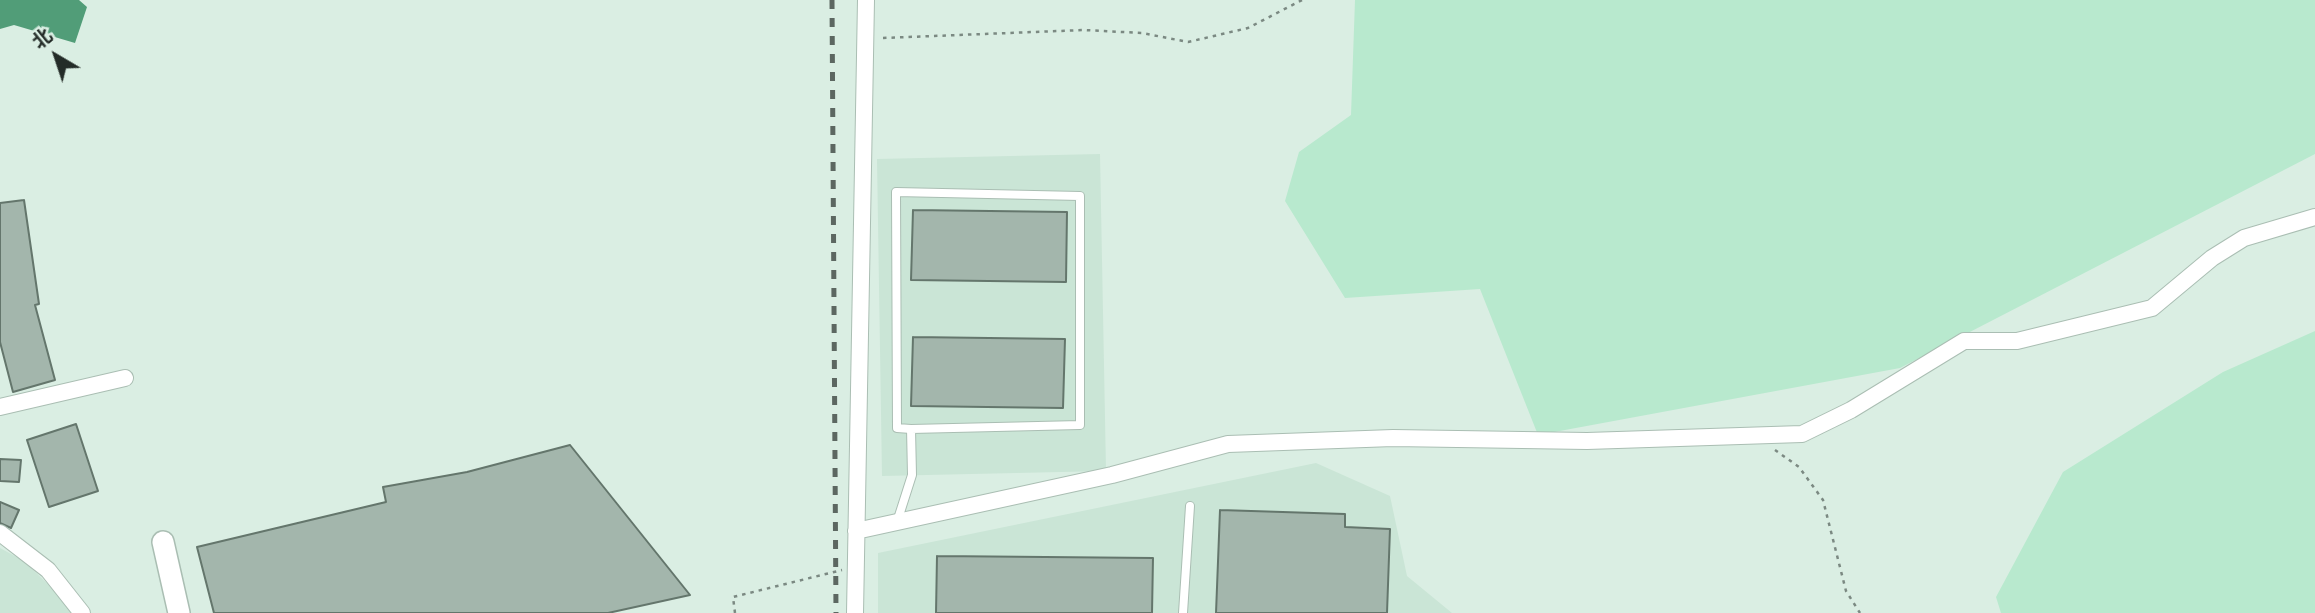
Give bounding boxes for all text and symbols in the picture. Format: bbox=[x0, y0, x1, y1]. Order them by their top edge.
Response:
north arrow bbox=[21, 21, 91, 91]
text: 北 bbox=[27, 23, 58, 56]

